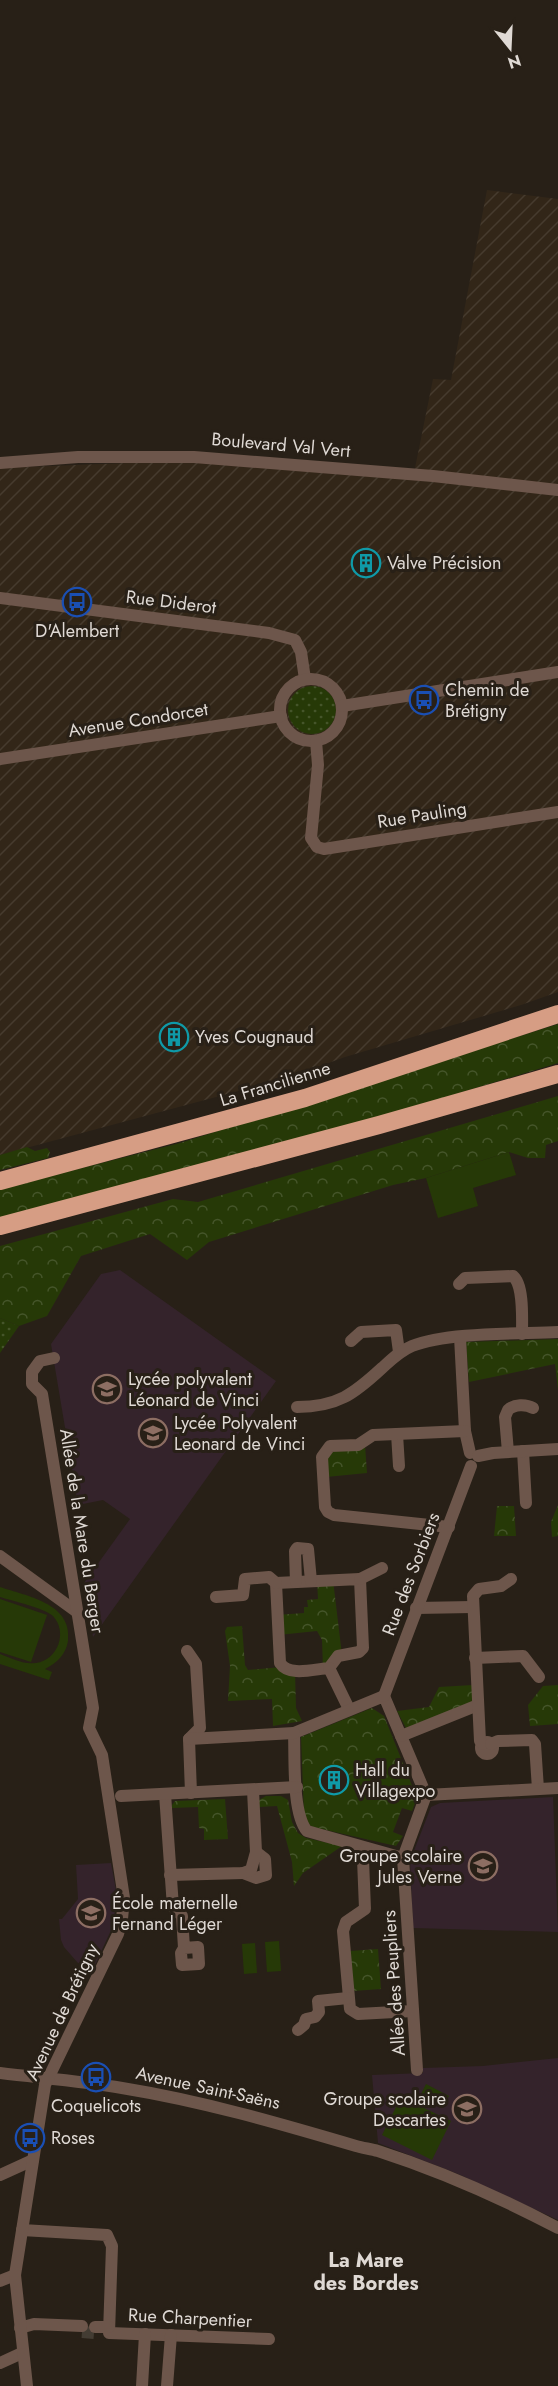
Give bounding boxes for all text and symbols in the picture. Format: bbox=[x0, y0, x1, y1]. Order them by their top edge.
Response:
north arrow bbox=[480, 18, 540, 78]
text: N bbox=[505, 49, 524, 75]
street label: Boulevard Val Vert bbox=[210, 426, 352, 464]
building icon: Valve Précision bbox=[350, 547, 382, 579]
place label: Valve Précision bbox=[387, 550, 501, 576]
street label: Rue Diderot bbox=[124, 584, 218, 621]
bus stop icon: D'Alembert bbox=[61, 586, 93, 618]
place label: D'Alembert bbox=[35, 618, 120, 644]
place label: Chemin de Brétigny bbox=[445, 677, 529, 724]
bus stop icon: Chemin de Brétigny bbox=[408, 684, 440, 716]
street label: Avenue Condorcet bbox=[66, 696, 210, 744]
street label: Rue Pauling bbox=[375, 795, 469, 835]
building icon: Yves Cougnaud bbox=[158, 1021, 190, 1053]
place label: Yves Cougnaud bbox=[195, 1024, 314, 1050]
street label: La Francilienne bbox=[216, 1055, 334, 1113]
place label: Lycée polyvalent Léonard de Vinci bbox=[128, 1366, 259, 1413]
school or university icon: Lycée polyvalent Léonard de Vinci bbox=[91, 1373, 123, 1405]
place label: Lycée Polyvalent Leonard de Vinci bbox=[174, 1410, 305, 1457]
school or university icon: Lycée Polyvalent Leonard de Vinci bbox=[137, 1417, 169, 1449]
street label: Allée de la Mare du Berger bbox=[53, 1427, 111, 1636]
street label: Rue des Sorbiers bbox=[376, 1509, 446, 1639]
place label: Hall du Villagexpo bbox=[355, 1757, 436, 1804]
building icon: Hall du Villagexpo bbox=[318, 1764, 350, 1796]
place label: Groupe scolaire Jules Verne bbox=[340, 1843, 462, 1890]
school or university icon: Groupe scolaire Jules Verne bbox=[467, 1850, 499, 1882]
place label: École maternelle Fernand Léger bbox=[112, 1890, 238, 1937]
school or university icon: École maternelle Fernand Léger bbox=[75, 1897, 107, 1929]
street label: Allée des Peupliers bbox=[376, 1909, 412, 2057]
street label: Avenue de Brétigny bbox=[19, 1939, 105, 2085]
street label: Avenue Saint-Saëns bbox=[134, 2060, 282, 2116]
bus stop icon: Coquelicots bbox=[80, 2061, 112, 2093]
place label: Groupe scolaire Descartes bbox=[324, 2086, 446, 2133]
place label: Coquelicots bbox=[51, 2093, 141, 2119]
school or university icon: Groupe scolaire Descartes bbox=[451, 2093, 483, 2125]
bus stop icon: Roses bbox=[14, 2122, 46, 2154]
place label: Roses bbox=[51, 2125, 95, 2151]
district label: La Mare des Bordes bbox=[313, 2246, 419, 2298]
street label: Rue Charpentier bbox=[127, 2302, 254, 2334]

